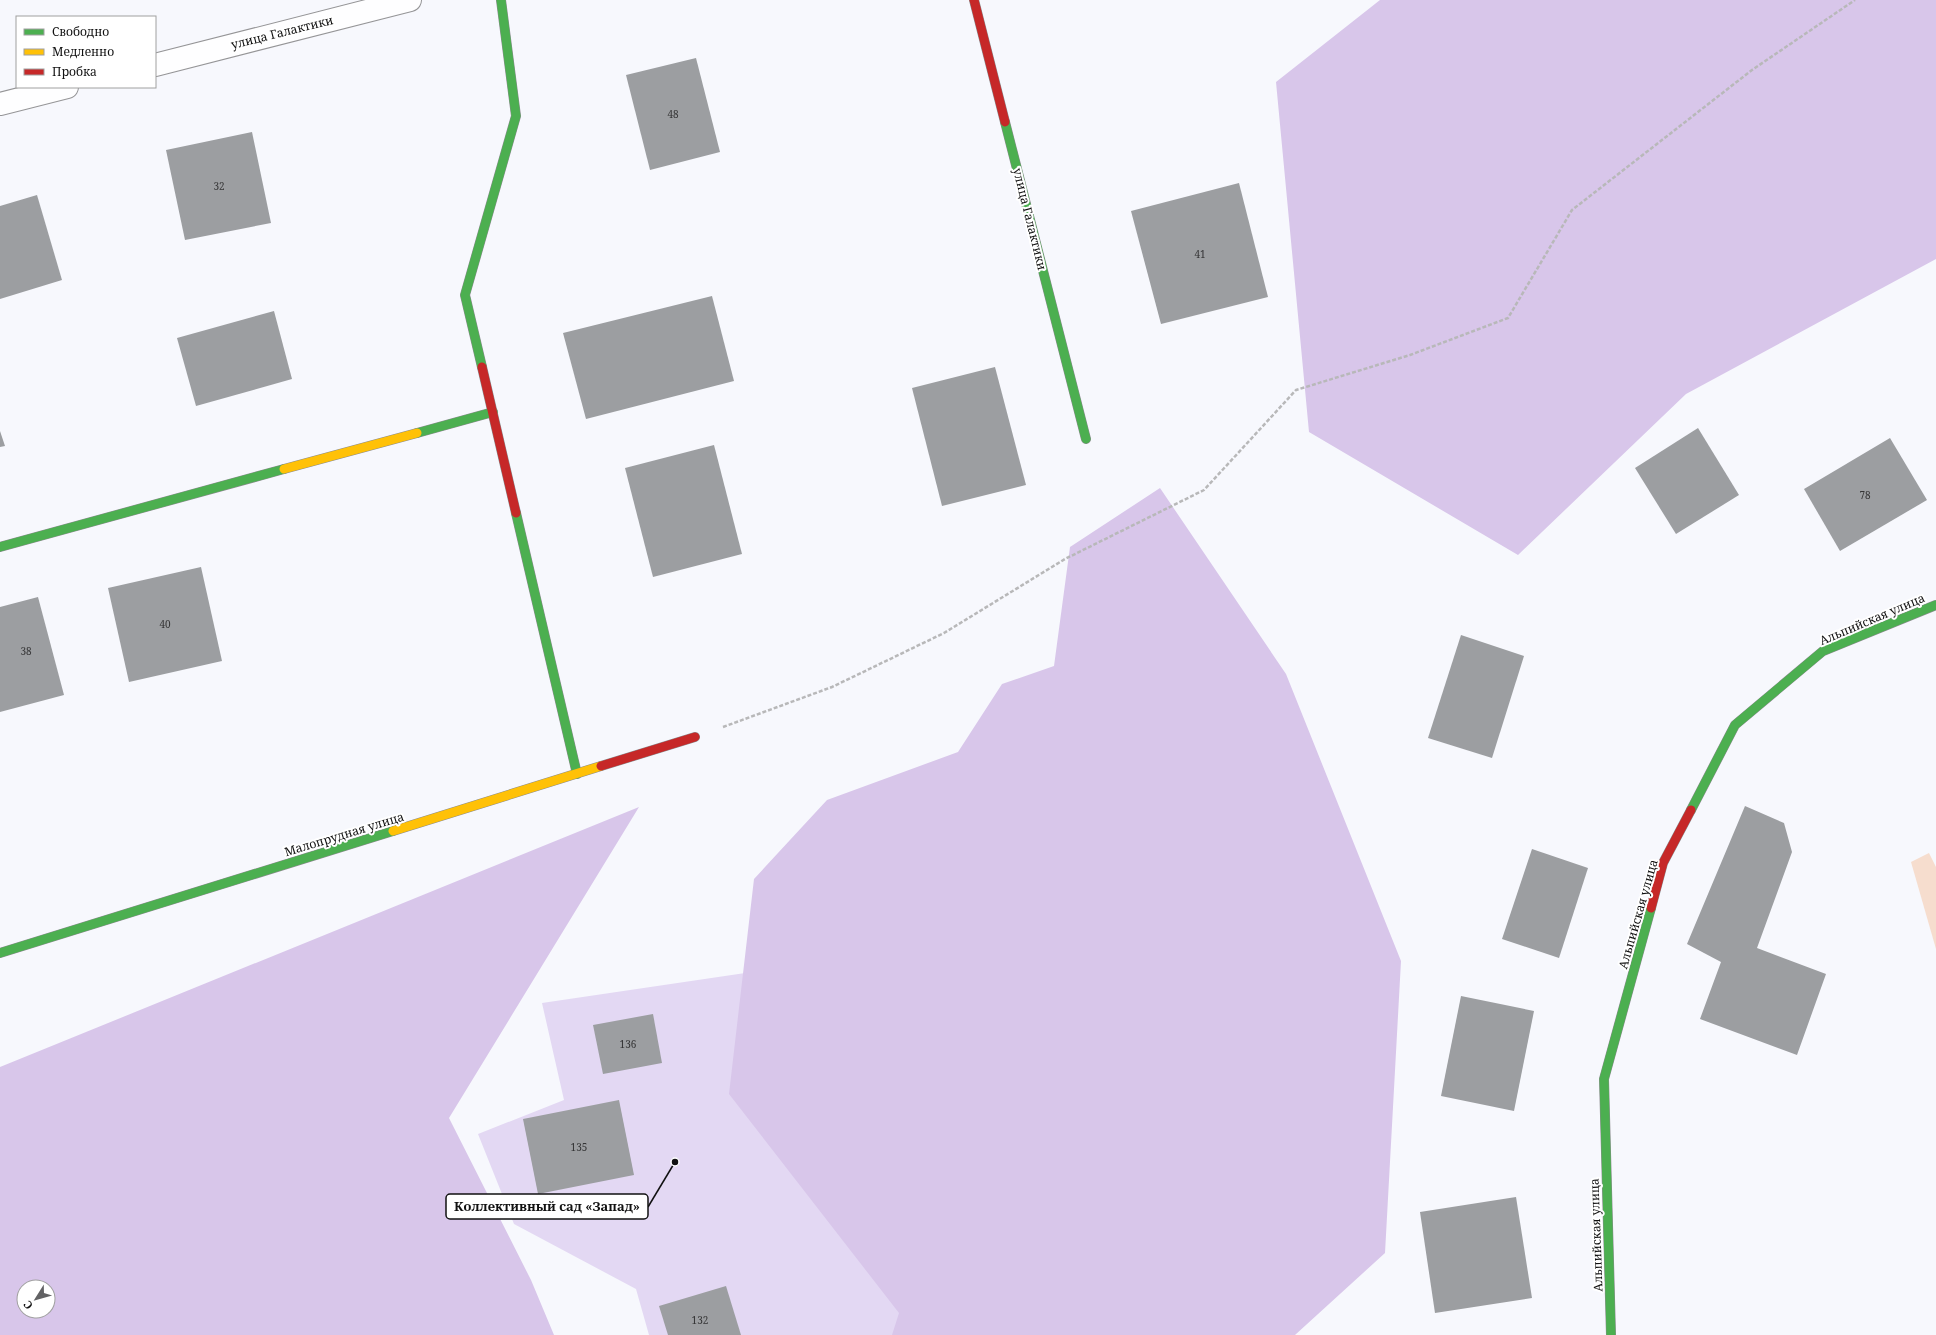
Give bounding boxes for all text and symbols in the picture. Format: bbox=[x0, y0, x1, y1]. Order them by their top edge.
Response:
street label: улица Галактики bbox=[229, 11, 335, 53]
legend bbox=[16, 16, 156, 88]
text: Свободно bbox=[52, 23, 109, 40]
text: Медленно bbox=[52, 43, 114, 60]
text: Пробка bbox=[52, 63, 97, 80]
house number: 48 bbox=[667, 107, 679, 121]
street label: улица Галактики bbox=[1009, 166, 1051, 272]
house number: 32 bbox=[213, 179, 225, 193]
house number: 41 bbox=[1194, 247, 1206, 261]
house number: 78 bbox=[1859, 488, 1871, 502]
street label: Альпийская улица bbox=[1817, 589, 1928, 649]
house number: 40 bbox=[159, 617, 171, 631]
house number: 38 bbox=[20, 644, 32, 658]
street label: Малопрудная улица bbox=[282, 808, 406, 860]
street label: Альпийская улица bbox=[1614, 857, 1662, 971]
house number: 136 bbox=[620, 1037, 637, 1051]
house number: 135 bbox=[571, 1140, 587, 1154]
street label: Альпийская улица bbox=[1586, 1178, 1606, 1292]
callout: Коллективный сад «Запад» bbox=[446, 1194, 648, 1219]
text: Коллективный сад «Запад» bbox=[454, 1197, 640, 1215]
north arrow bbox=[16, 1279, 56, 1319]
text: С bbox=[19, 1298, 36, 1313]
house number: 132 bbox=[692, 1313, 708, 1327]

